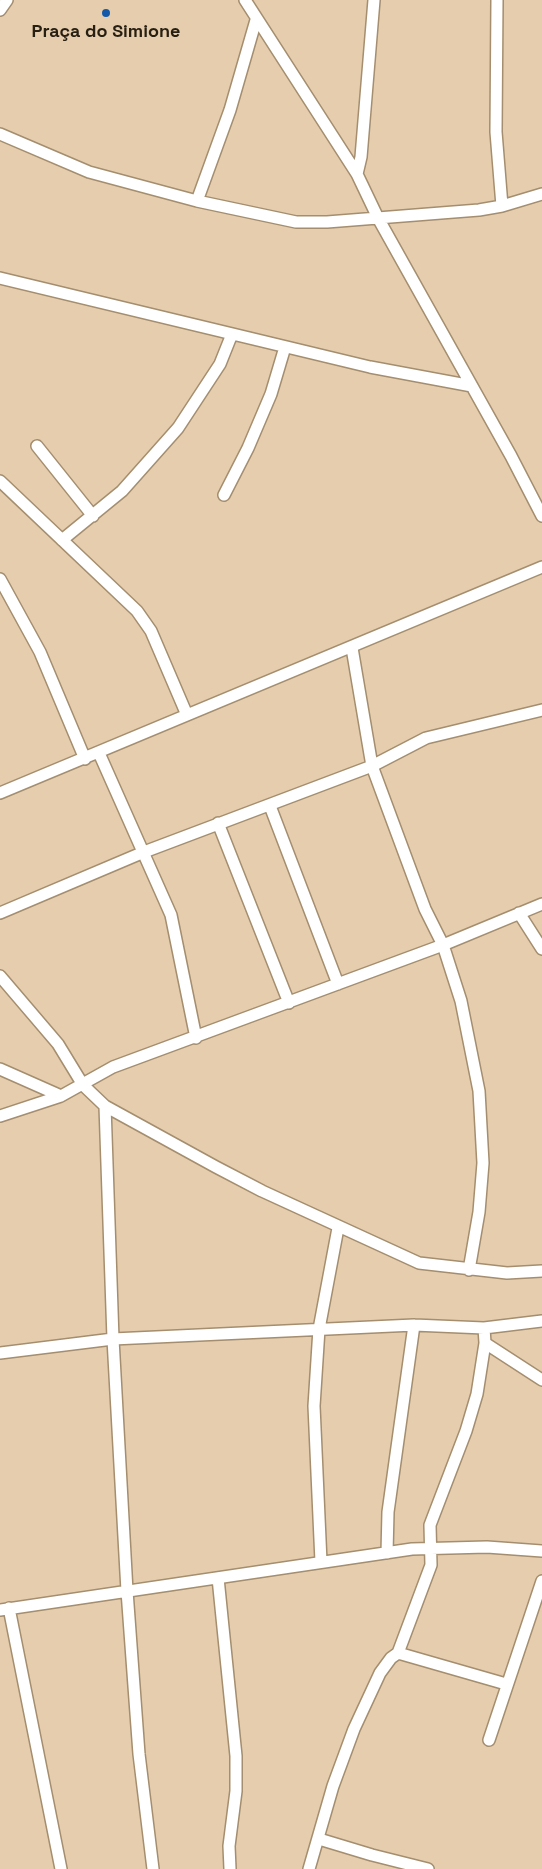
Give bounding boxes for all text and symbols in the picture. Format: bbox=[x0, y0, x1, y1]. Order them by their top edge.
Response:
marker: Praça do Simione bbox=[100, 7, 112, 19]
place label: Praça do Simione bbox=[32, 21, 180, 43]

